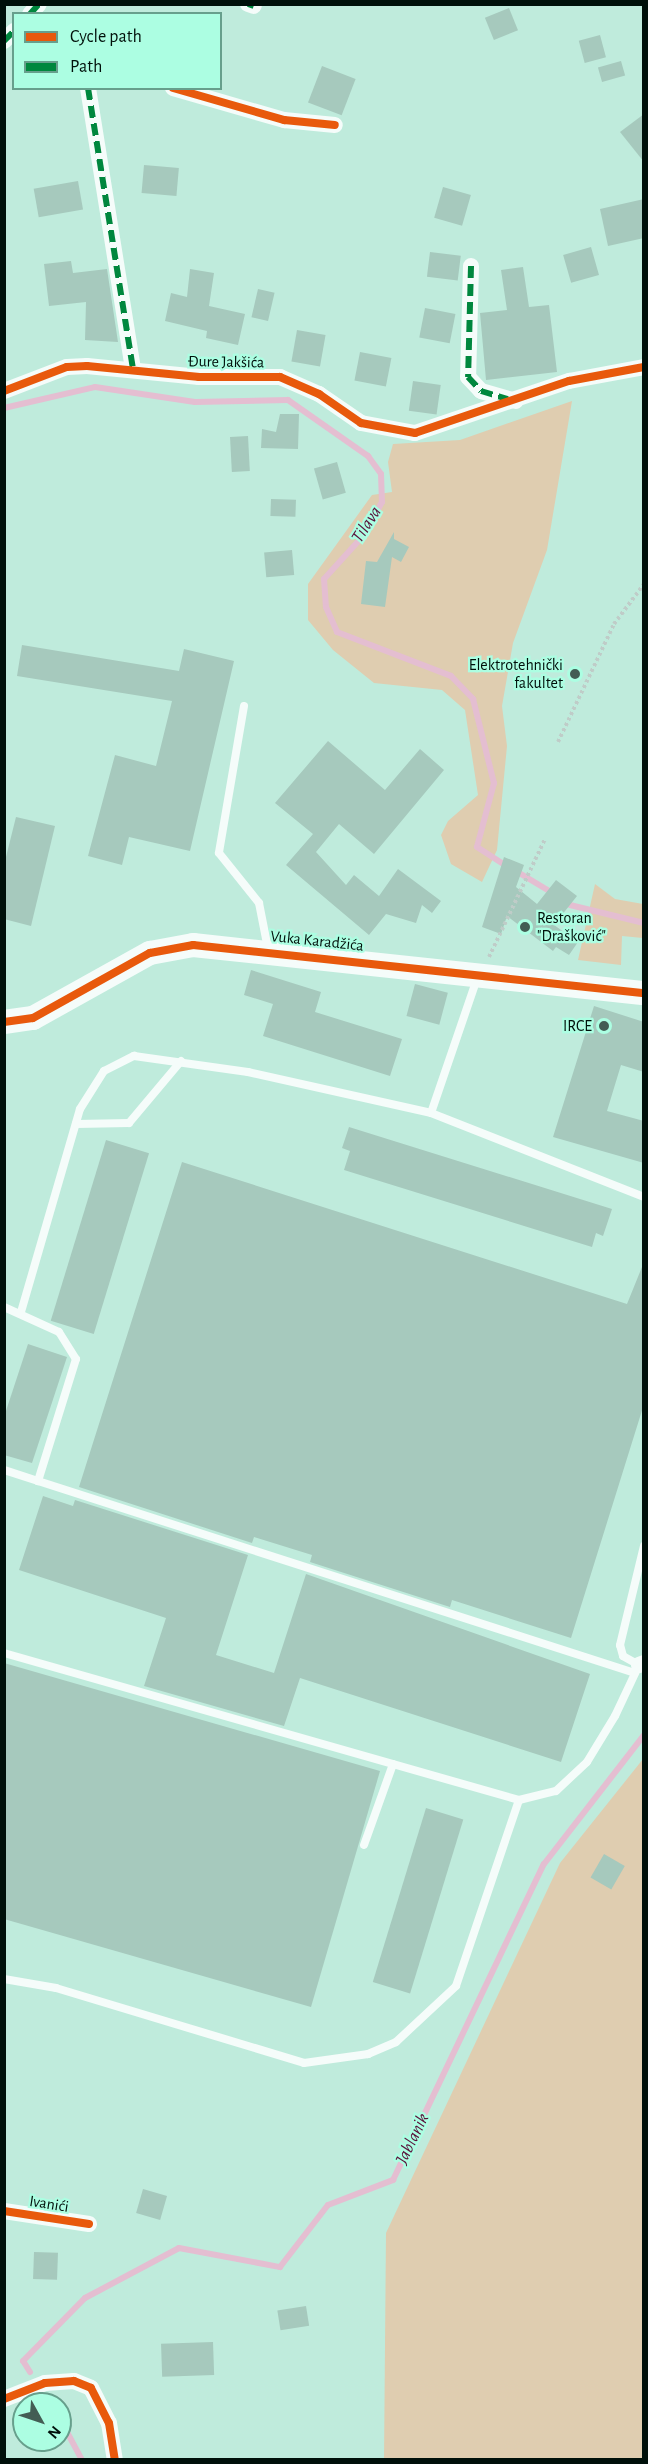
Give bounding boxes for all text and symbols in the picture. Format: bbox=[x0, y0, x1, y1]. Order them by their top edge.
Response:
legend bbox=[12, 12, 222, 90]
text: Cycle path bbox=[70, 28, 142, 46]
text: Path bbox=[70, 58, 102, 76]
street label: Đure Jakšića bbox=[188, 352, 264, 372]
water label: Tilava bbox=[347, 503, 387, 547]
place label: Elektrotehnički fakultet bbox=[469, 655, 563, 693]
marker: Elektrotehnički fakultet bbox=[568, 667, 582, 681]
place label: Restoran "Drašković" bbox=[537, 908, 606, 946]
marker: Restoran "Drašković" bbox=[518, 920, 532, 934]
street label: Vuka Karadžića bbox=[269, 927, 365, 955]
place label: IRCE bbox=[563, 1016, 592, 1036]
marker: IRCE bbox=[597, 1019, 611, 1033]
water label: Jablanik bbox=[391, 2110, 435, 2168]
street label: Ivanići bbox=[28, 2191, 70, 2217]
north arrow bbox=[12, 2392, 72, 2452]
text: N bbox=[45, 2423, 64, 2442]

